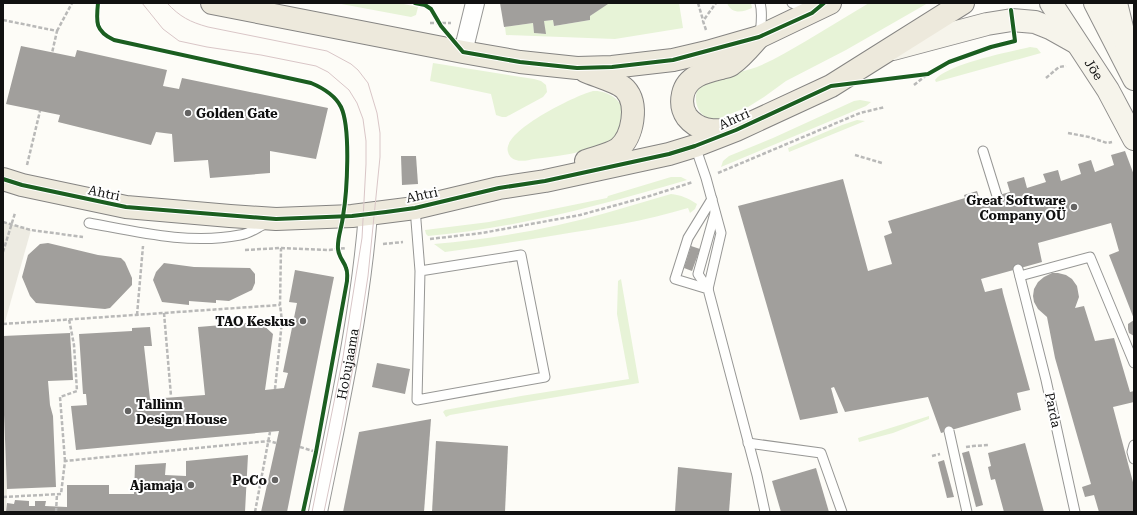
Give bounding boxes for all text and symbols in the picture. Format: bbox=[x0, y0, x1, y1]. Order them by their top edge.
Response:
street label: Jõe bbox=[1082, 56, 1107, 83]
place label: Golden Gate bbox=[196, 106, 278, 121]
street label: Ahtri bbox=[716, 106, 752, 132]
marker: Golden Gate bbox=[183, 108, 193, 118]
street label: Ahtri bbox=[87, 182, 121, 204]
street label: Ahtri bbox=[405, 184, 439, 206]
place label: Great Software Company OÜ bbox=[966, 193, 1066, 223]
marker: Great Software Company OÜ bbox=[1069, 202, 1079, 212]
place label: TAO Keskus bbox=[215, 314, 295, 329]
marker: TAO Keskus bbox=[298, 316, 308, 326]
street label: Hobujaama bbox=[333, 327, 361, 401]
street label: Parda bbox=[1042, 391, 1064, 429]
place label: Tallinn Design House bbox=[136, 397, 228, 427]
marker: Tallinn Design House bbox=[123, 406, 133, 416]
place label: PoCo bbox=[232, 473, 267, 488]
marker: PoCo bbox=[270, 475, 280, 485]
place label: Ajamaja bbox=[130, 478, 183, 493]
marker: Ajamaja bbox=[186, 480, 196, 490]

